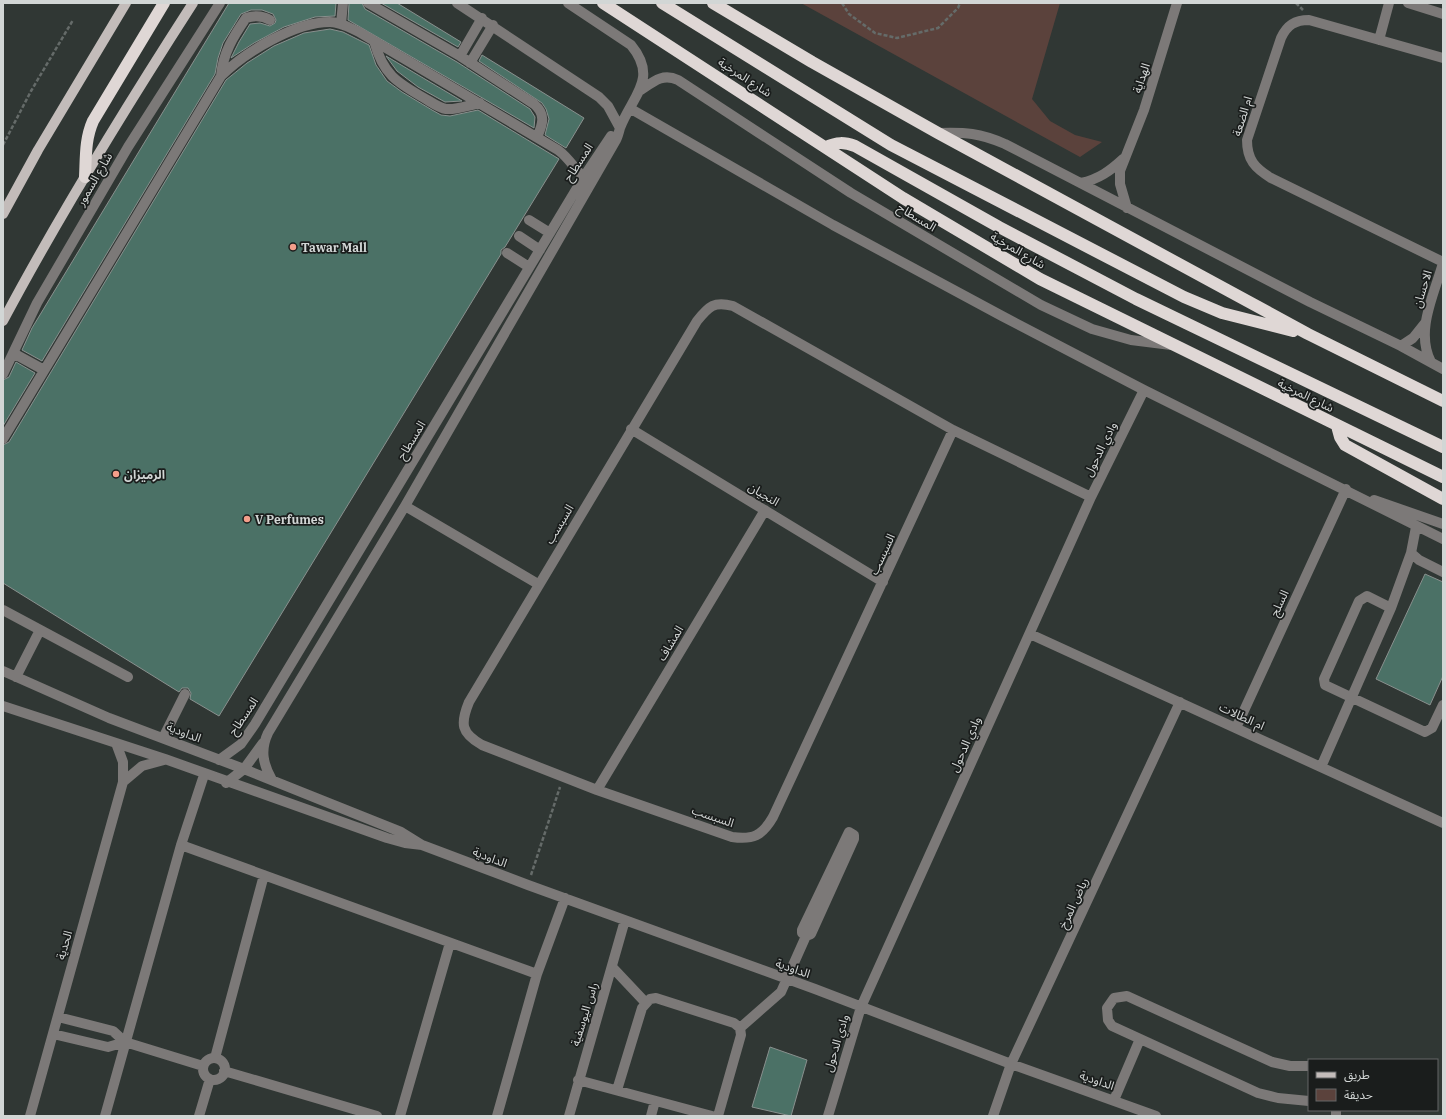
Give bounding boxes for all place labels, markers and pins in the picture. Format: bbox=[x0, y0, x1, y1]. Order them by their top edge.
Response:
place label: Tawar Mall bbox=[301, 240, 367, 255]
marker: Tawar Mall bbox=[288, 242, 298, 252]
place label: الرميزان bbox=[124, 467, 165, 482]
marker: الرميزان bbox=[111, 469, 121, 479]
place label: V Perfumes bbox=[255, 512, 324, 527]
marker: V Perfumes bbox=[242, 514, 252, 524]

